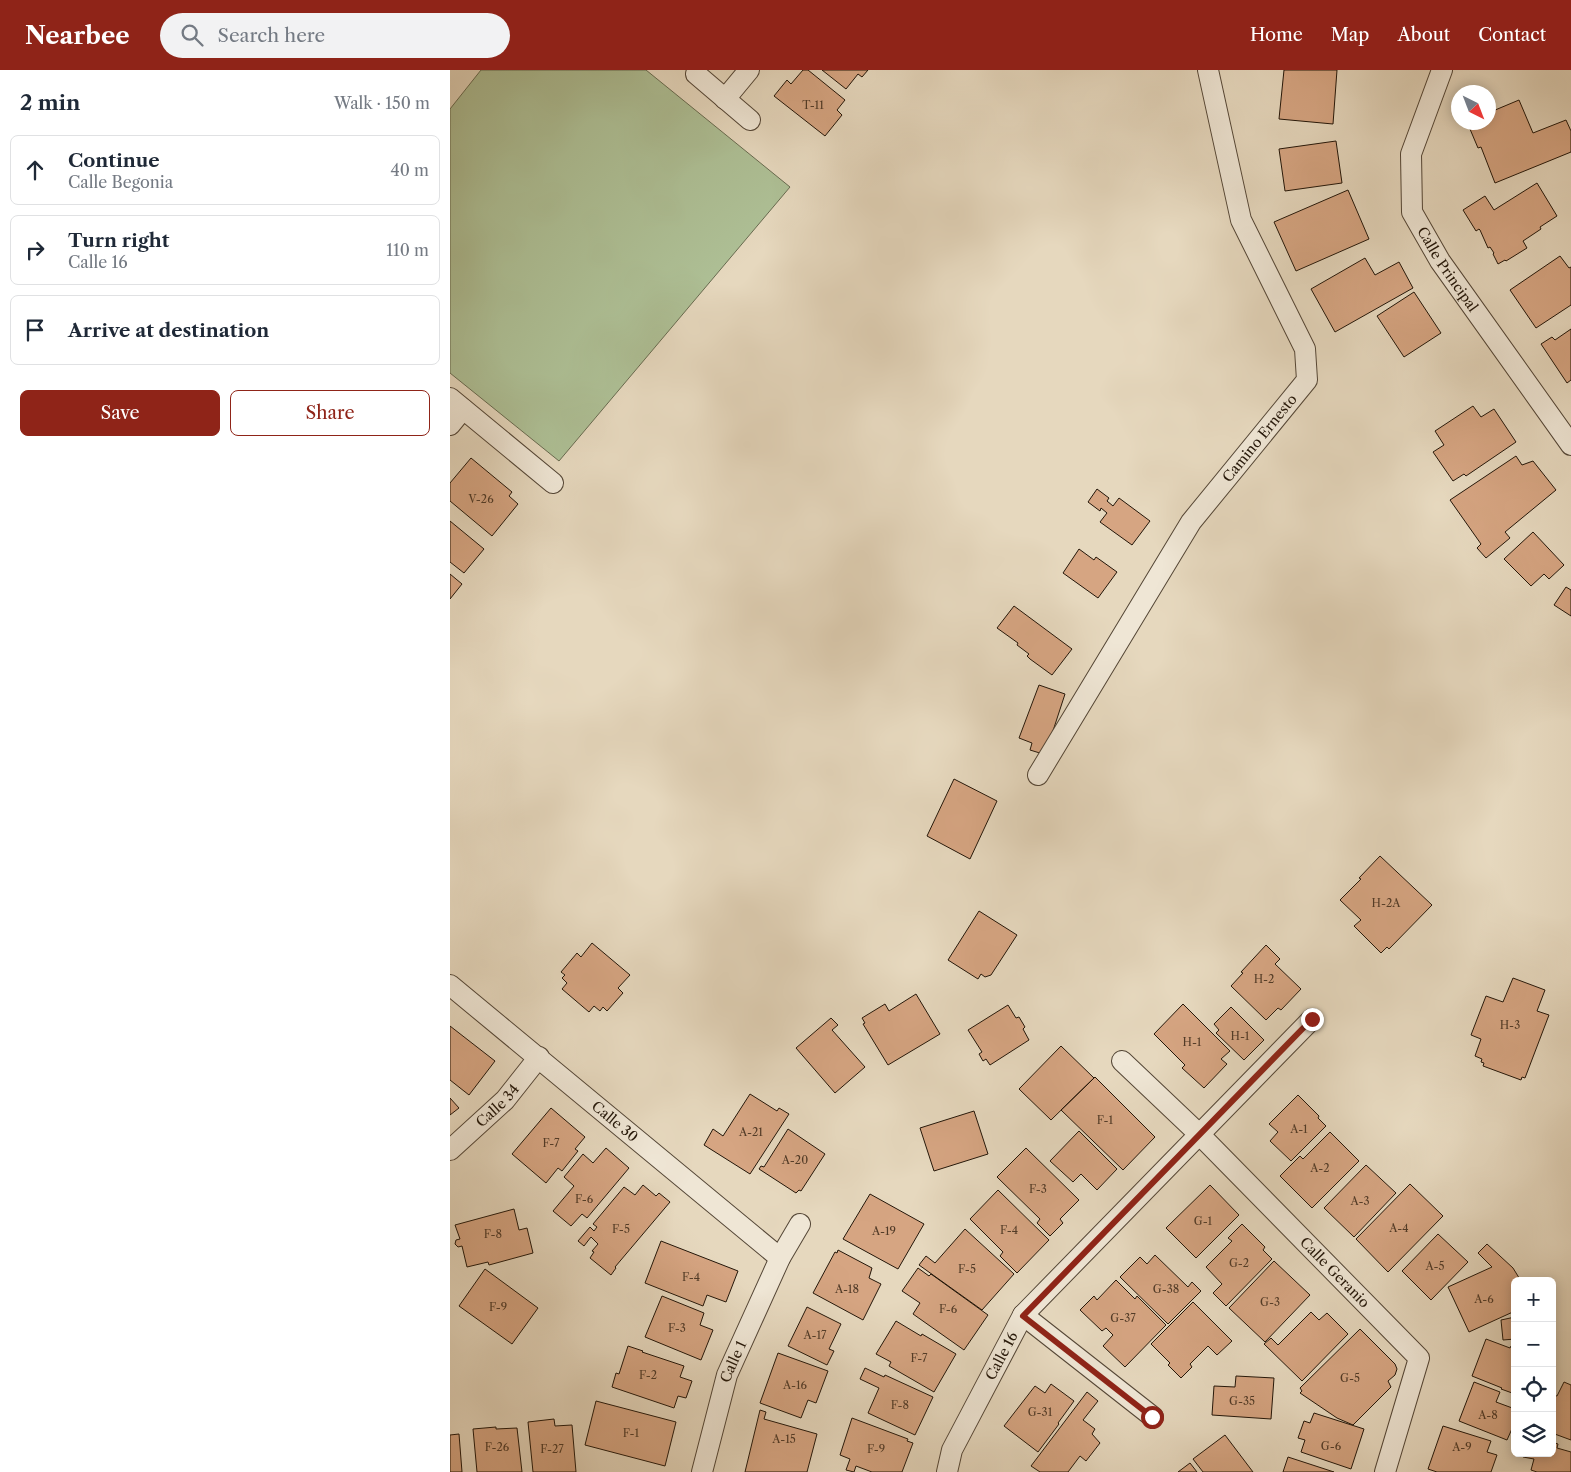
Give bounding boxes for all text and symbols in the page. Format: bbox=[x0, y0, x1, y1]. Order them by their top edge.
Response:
search box bbox=[160, 13, 510, 58]
text: Nearbee bbox=[25, 21, 130, 50]
icon: search bbox=[178, 21, 206, 49]
text: Search here bbox=[218, 24, 325, 47]
text: Home bbox=[1250, 24, 1303, 46]
text: Map bbox=[1331, 24, 1369, 46]
text: About bbox=[1397, 24, 1450, 46]
text: Contact bbox=[1478, 24, 1546, 46]
north arrow bbox=[1451, 85, 1496, 130]
text: 2 min bbox=[20, 90, 80, 115]
text: Walk · 150 m bbox=[334, 93, 430, 113]
house number: T-11 bbox=[802, 98, 824, 112]
text: Continue bbox=[68, 149, 160, 172]
icon: ahead bbox=[21, 156, 49, 184]
text: 40 m bbox=[390, 160, 429, 180]
text: Calle Begonia bbox=[68, 172, 173, 192]
street label: Calle Principal bbox=[1413, 224, 1482, 315]
text: Turn right bbox=[68, 229, 169, 252]
icon: right bbox=[21, 236, 49, 264]
text: 110 m bbox=[386, 240, 429, 260]
text: Calle 16 bbox=[68, 252, 128, 272]
icon: arrive bbox=[21, 316, 49, 344]
text: Arrive at destination bbox=[68, 319, 269, 342]
button: Save bbox=[20, 390, 220, 436]
button: Share bbox=[230, 390, 430, 436]
street label: Camino Ernesto bbox=[1218, 390, 1301, 486]
house number: V-26 bbox=[467, 492, 494, 506]
house number: H-2A bbox=[1372, 896, 1401, 910]
house number: H-2 bbox=[1254, 972, 1274, 986]
route end bbox=[1301, 1008, 1324, 1031]
house number: H-3 bbox=[1500, 1018, 1520, 1032]
house number: H-1 bbox=[1231, 1029, 1250, 1043]
house number: H-1 bbox=[1183, 1035, 1202, 1049]
street label: Calle 34 bbox=[472, 1081, 523, 1131]
street label: Calle 30 bbox=[588, 1097, 642, 1146]
house number: F-1 bbox=[1097, 1113, 1114, 1127]
house number: A-1 bbox=[1289, 1122, 1308, 1136]
house number: A-21 bbox=[738, 1125, 763, 1139]
house number: F-7 bbox=[543, 1136, 560, 1150]
house number: A-20 bbox=[781, 1153, 808, 1167]
house number: A-2 bbox=[1309, 1161, 1330, 1175]
house number: F-3 bbox=[1029, 1182, 1047, 1196]
house number: F-6 bbox=[575, 1192, 594, 1206]
house number: A-3 bbox=[1349, 1194, 1370, 1208]
house number: G-1 bbox=[1194, 1214, 1213, 1228]
house number: A-4 bbox=[1388, 1221, 1409, 1235]
house number: F-5 bbox=[612, 1222, 630, 1236]
house number: F-4 bbox=[1000, 1223, 1018, 1237]
house number: A-19 bbox=[871, 1224, 896, 1238]
house number: F-8 bbox=[484, 1227, 502, 1241]
street label: Calle Geranio bbox=[1296, 1233, 1374, 1311]
house number: G-2 bbox=[1229, 1256, 1249, 1270]
house number: A-5 bbox=[1425, 1259, 1445, 1273]
house number: F-5 bbox=[958, 1262, 976, 1276]
house number: F-4 bbox=[682, 1270, 700, 1284]
map controls bbox=[1511, 1277, 1556, 1457]
button: + bbox=[1511, 1277, 1556, 1322]
house number: A-18 bbox=[834, 1282, 859, 1296]
house number: G-38 bbox=[1153, 1282, 1179, 1296]
house number: A-6 bbox=[1473, 1292, 1494, 1306]
house number: G-3 bbox=[1260, 1295, 1280, 1309]
house number: F-9 bbox=[489, 1300, 507, 1314]
house number: F-6 bbox=[939, 1302, 958, 1316]
house number: G-37 bbox=[1110, 1311, 1136, 1325]
house number: F-3 bbox=[668, 1321, 686, 1335]
button: − bbox=[1511, 1322, 1556, 1367]
house number: A-17 bbox=[803, 1328, 827, 1342]
street label: Calle 16 bbox=[981, 1329, 1022, 1383]
street label: Calle 1 bbox=[716, 1338, 750, 1384]
house number: F-7 bbox=[911, 1351, 928, 1365]
button: locate bbox=[1511, 1367, 1556, 1412]
house number: F-2 bbox=[639, 1368, 657, 1382]
house number: G-5 bbox=[1340, 1371, 1360, 1385]
house number: A-16 bbox=[782, 1378, 808, 1392]
house number: G-35 bbox=[1229, 1394, 1255, 1408]
house number: F-8 bbox=[891, 1398, 909, 1412]
house number: G-31 bbox=[1028, 1405, 1053, 1419]
route start bbox=[1141, 1406, 1164, 1429]
house number: A-8 bbox=[1477, 1408, 1498, 1422]
button: layers bbox=[1511, 1412, 1556, 1457]
house number: F-1 bbox=[623, 1426, 640, 1440]
house number: A-15 bbox=[771, 1432, 796, 1446]
house number: G-6 bbox=[1321, 1439, 1342, 1453]
house number: F-26 bbox=[485, 1440, 510, 1454]
house number: A-9 bbox=[1451, 1440, 1472, 1454]
house number: F-27 bbox=[540, 1442, 564, 1456]
house number: F-9 bbox=[867, 1442, 885, 1456]

